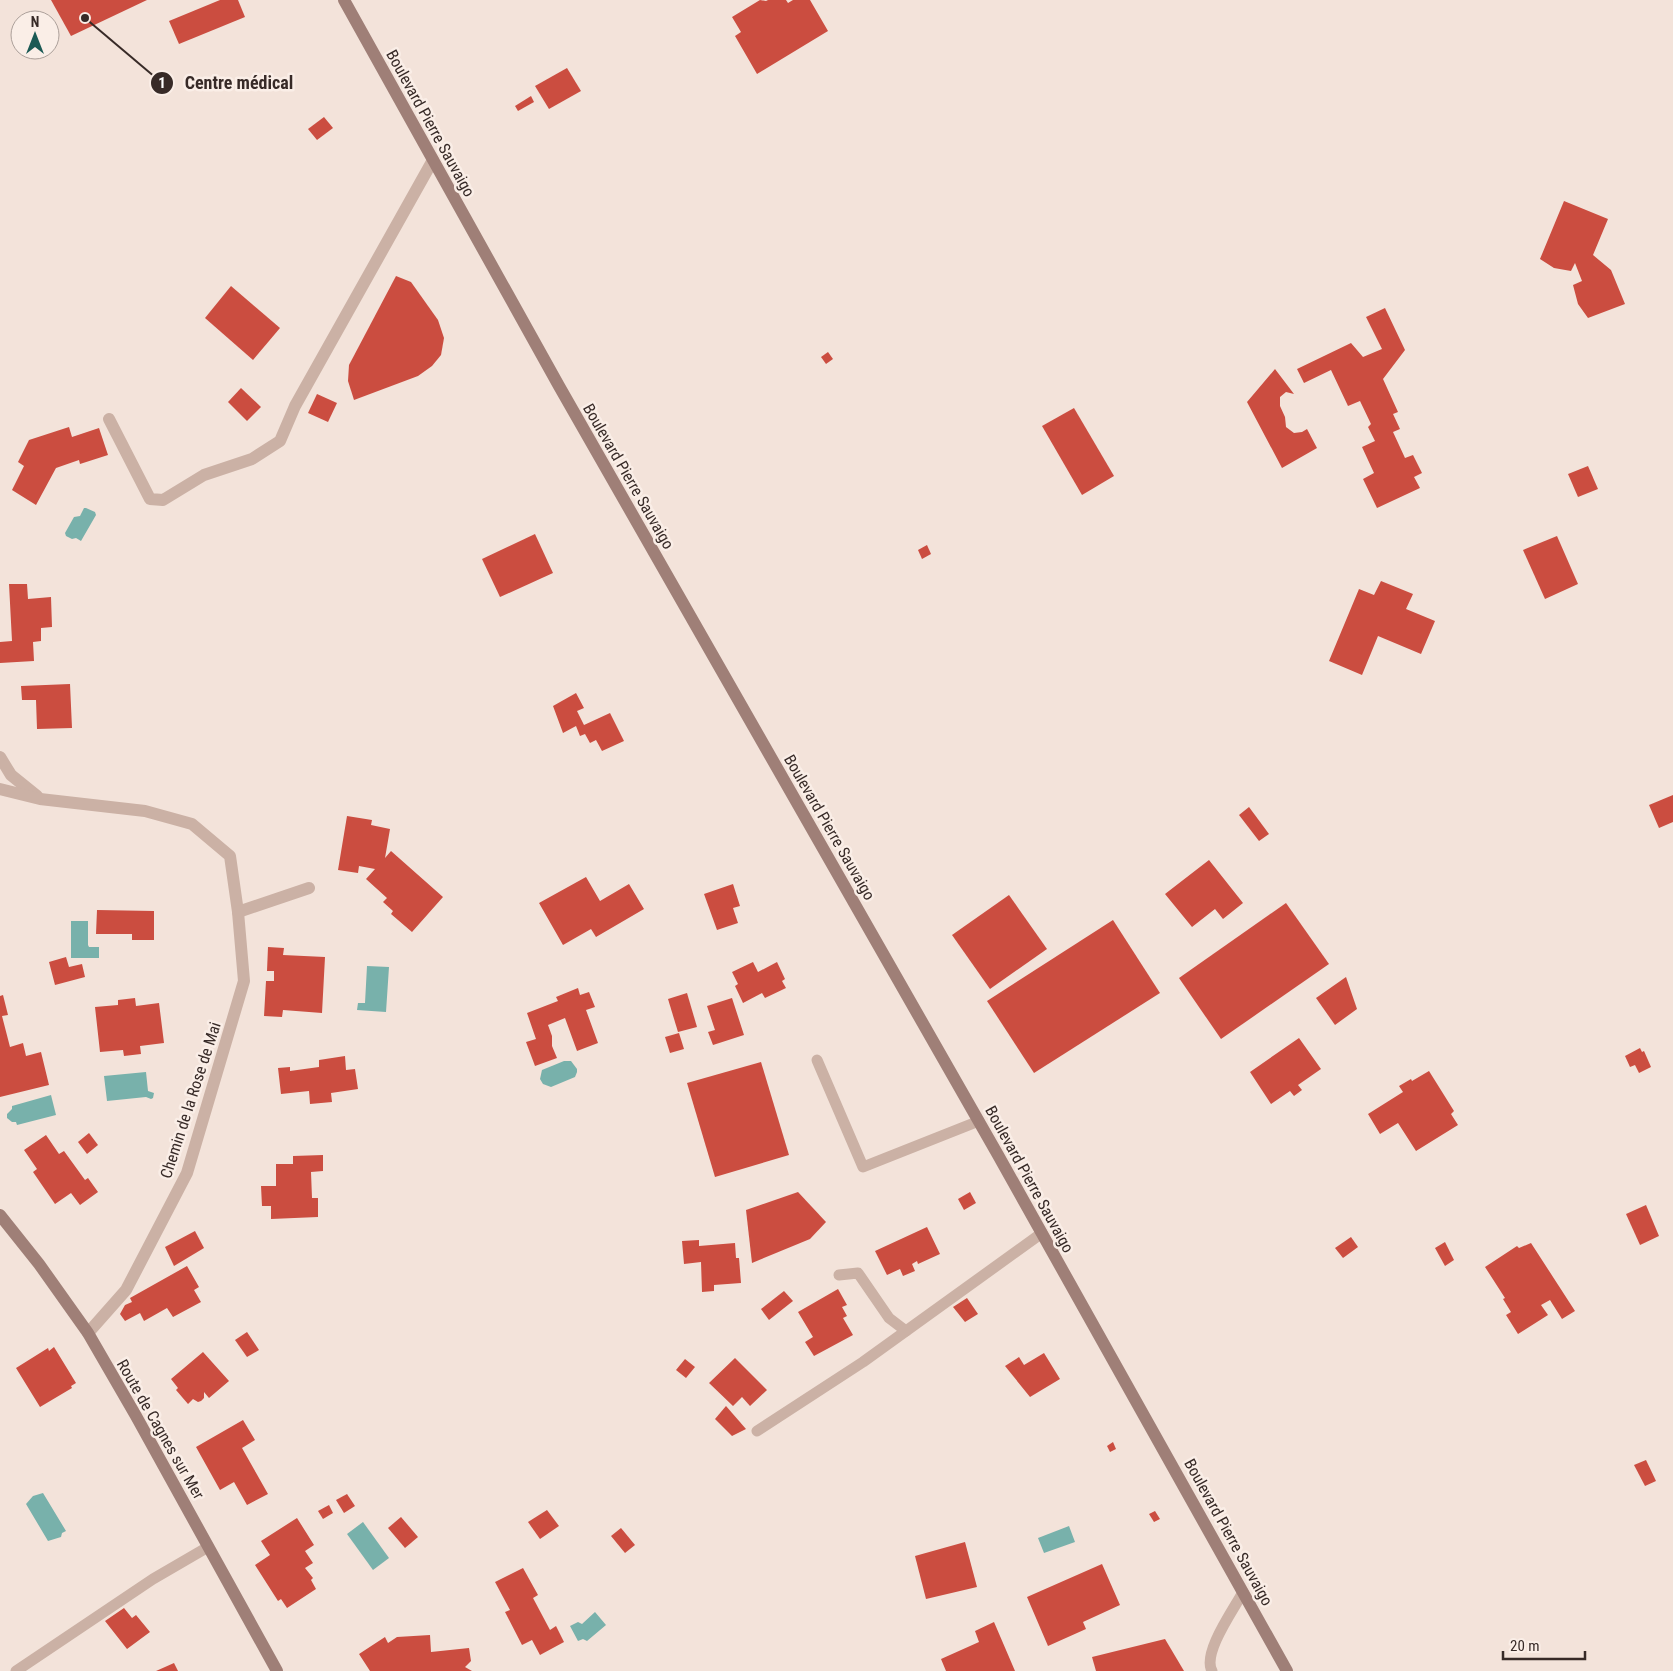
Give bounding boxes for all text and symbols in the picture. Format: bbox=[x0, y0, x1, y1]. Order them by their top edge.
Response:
north arrow bbox=[10, 10, 60, 60]
text: N bbox=[31, 14, 39, 30]
street label: Boulevard Pierre Sauvaigo bbox=[382, 47, 479, 200]
callout: Centre médical bbox=[150, 66, 303, 99]
text: Centre médical bbox=[185, 72, 293, 93]
text: 1 bbox=[158, 74, 166, 92]
street label: Boulevard Pierre Sauvaigo bbox=[579, 400, 678, 552]
street label: Boulevard Pierre Sauvaigo bbox=[780, 751, 879, 903]
street label: Chemin de la Rose de Mai bbox=[156, 1020, 225, 1181]
street label: Boulevard Pierre Sauvaigo bbox=[981, 1103, 1078, 1256]
street label: Route de Cagnes sur Mer bbox=[113, 1356, 208, 1503]
street label: Boulevard Pierre Sauvaigo bbox=[1180, 1456, 1277, 1609]
scale bar bbox=[1503, 1628, 1586, 1660]
text: 20 m bbox=[1510, 1637, 1540, 1655]

